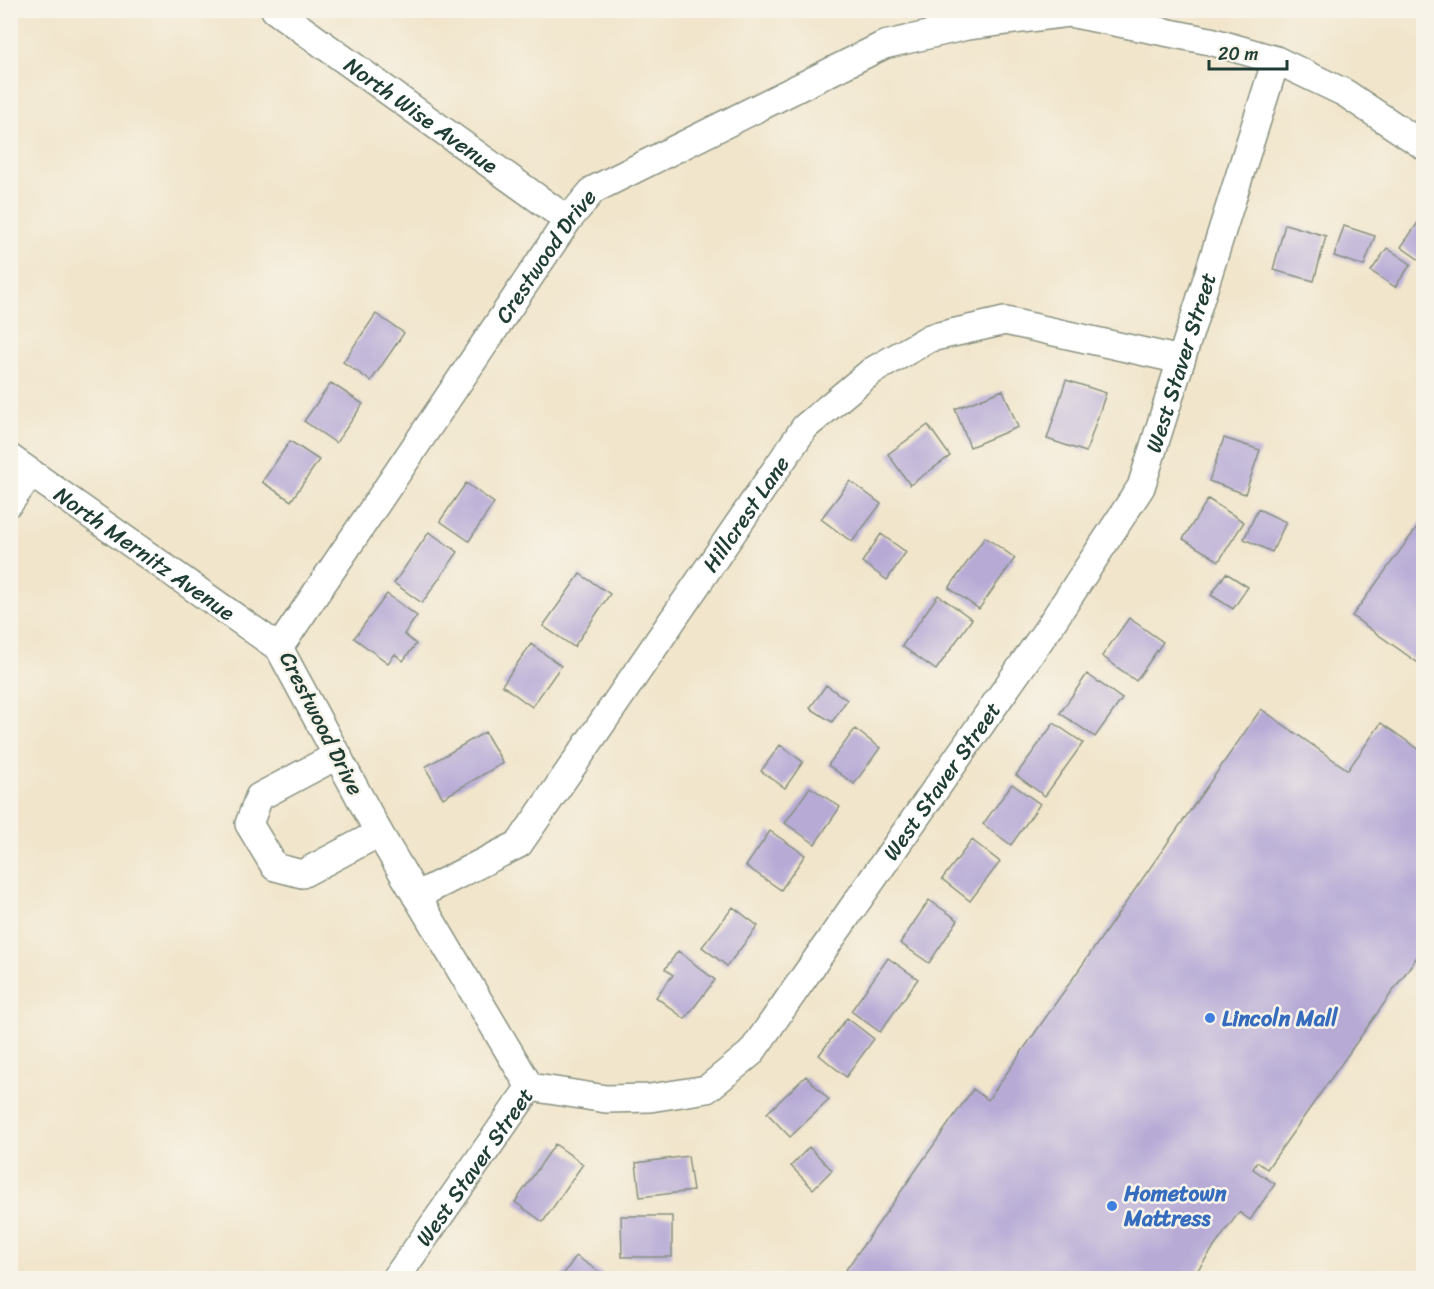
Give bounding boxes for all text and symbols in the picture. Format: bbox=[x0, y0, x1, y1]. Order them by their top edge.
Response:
scale bar bbox=[1209, 33, 1287, 71]
text: 20 m bbox=[1218, 38, 1258, 70]
street label: North Wise Avenue bbox=[335, 46, 507, 185]
street label: Crestwood Drive bbox=[485, 180, 607, 331]
street label: West Staver Street bbox=[1134, 267, 1228, 458]
street label: Hillcrest Lane bbox=[692, 447, 800, 580]
street label: North Mernitz Avenue bbox=[45, 476, 244, 632]
street label: Crestwood Drive bbox=[268, 644, 375, 802]
street label: West Staver Street bbox=[872, 693, 1012, 869]
place label: Lincoln Mall bbox=[1222, 999, 1338, 1038]
marker: Lincoln Mall bbox=[1203, 1011, 1217, 1025]
street label: West Staver Street bbox=[405, 1079, 544, 1255]
place label: Hometown Mattress bbox=[1123, 1174, 1227, 1238]
marker: Hometown Mattress bbox=[1105, 1199, 1119, 1213]

